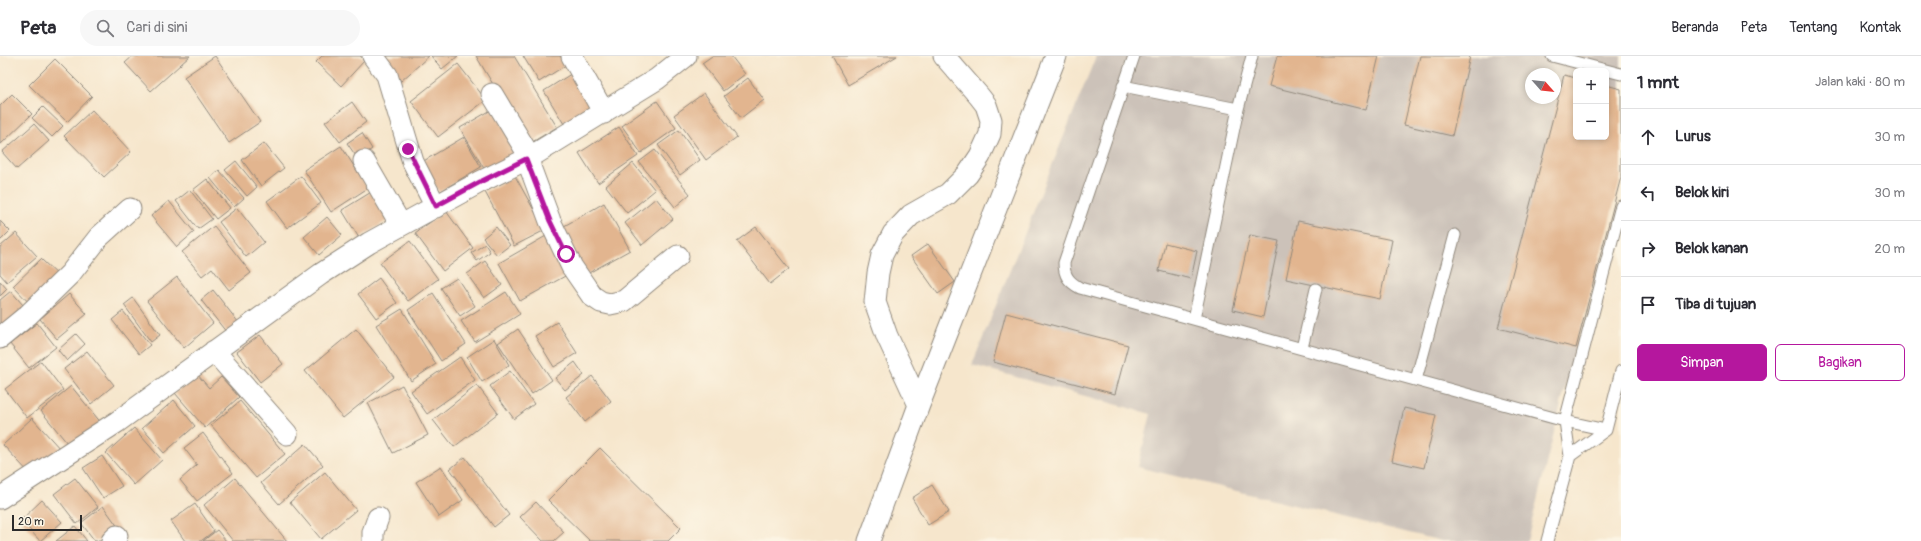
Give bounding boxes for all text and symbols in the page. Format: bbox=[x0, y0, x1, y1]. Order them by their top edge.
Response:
search box bbox=[80, 10, 360, 46]
text: Peta bbox=[20, 16, 56, 40]
icon: search bbox=[94, 17, 116, 39]
text: Cari di sini bbox=[126, 18, 188, 37]
text: Beranda bbox=[1671, 19, 1719, 36]
text: Peta bbox=[1741, 19, 1767, 36]
text: Tentang bbox=[1789, 19, 1837, 36]
text: Kontak bbox=[1859, 19, 1901, 36]
north arrow bbox=[1525, 68, 1561, 104]
map controls bbox=[1573, 68, 1609, 140]
button: + bbox=[1573, 68, 1609, 104]
text: 1 mnt bbox=[1637, 72, 1679, 93]
text: Jalan kaki · 80 m bbox=[1815, 74, 1905, 90]
button: − bbox=[1573, 104, 1609, 140]
icon: ahead bbox=[1637, 126, 1659, 148]
text: Lurus bbox=[1675, 127, 1711, 146]
text: 30 m bbox=[1875, 129, 1905, 145]
route end bbox=[399, 140, 417, 158]
icon: left bbox=[1637, 182, 1659, 204]
text: Belok kiri bbox=[1675, 183, 1729, 202]
text: 30 m bbox=[1875, 185, 1905, 201]
icon: right bbox=[1637, 238, 1659, 260]
text: Belok kanan bbox=[1675, 239, 1748, 258]
text: 20 m bbox=[1874, 241, 1905, 257]
route start bbox=[557, 245, 575, 263]
icon: arrive bbox=[1637, 294, 1659, 316]
text: Tiba di tujuan bbox=[1675, 295, 1756, 314]
button: Simpan bbox=[1637, 344, 1767, 381]
button: Bagikan bbox=[1775, 344, 1905, 381]
scale bar bbox=[12, 513, 82, 532]
text: 20 m bbox=[18, 515, 44, 528]

